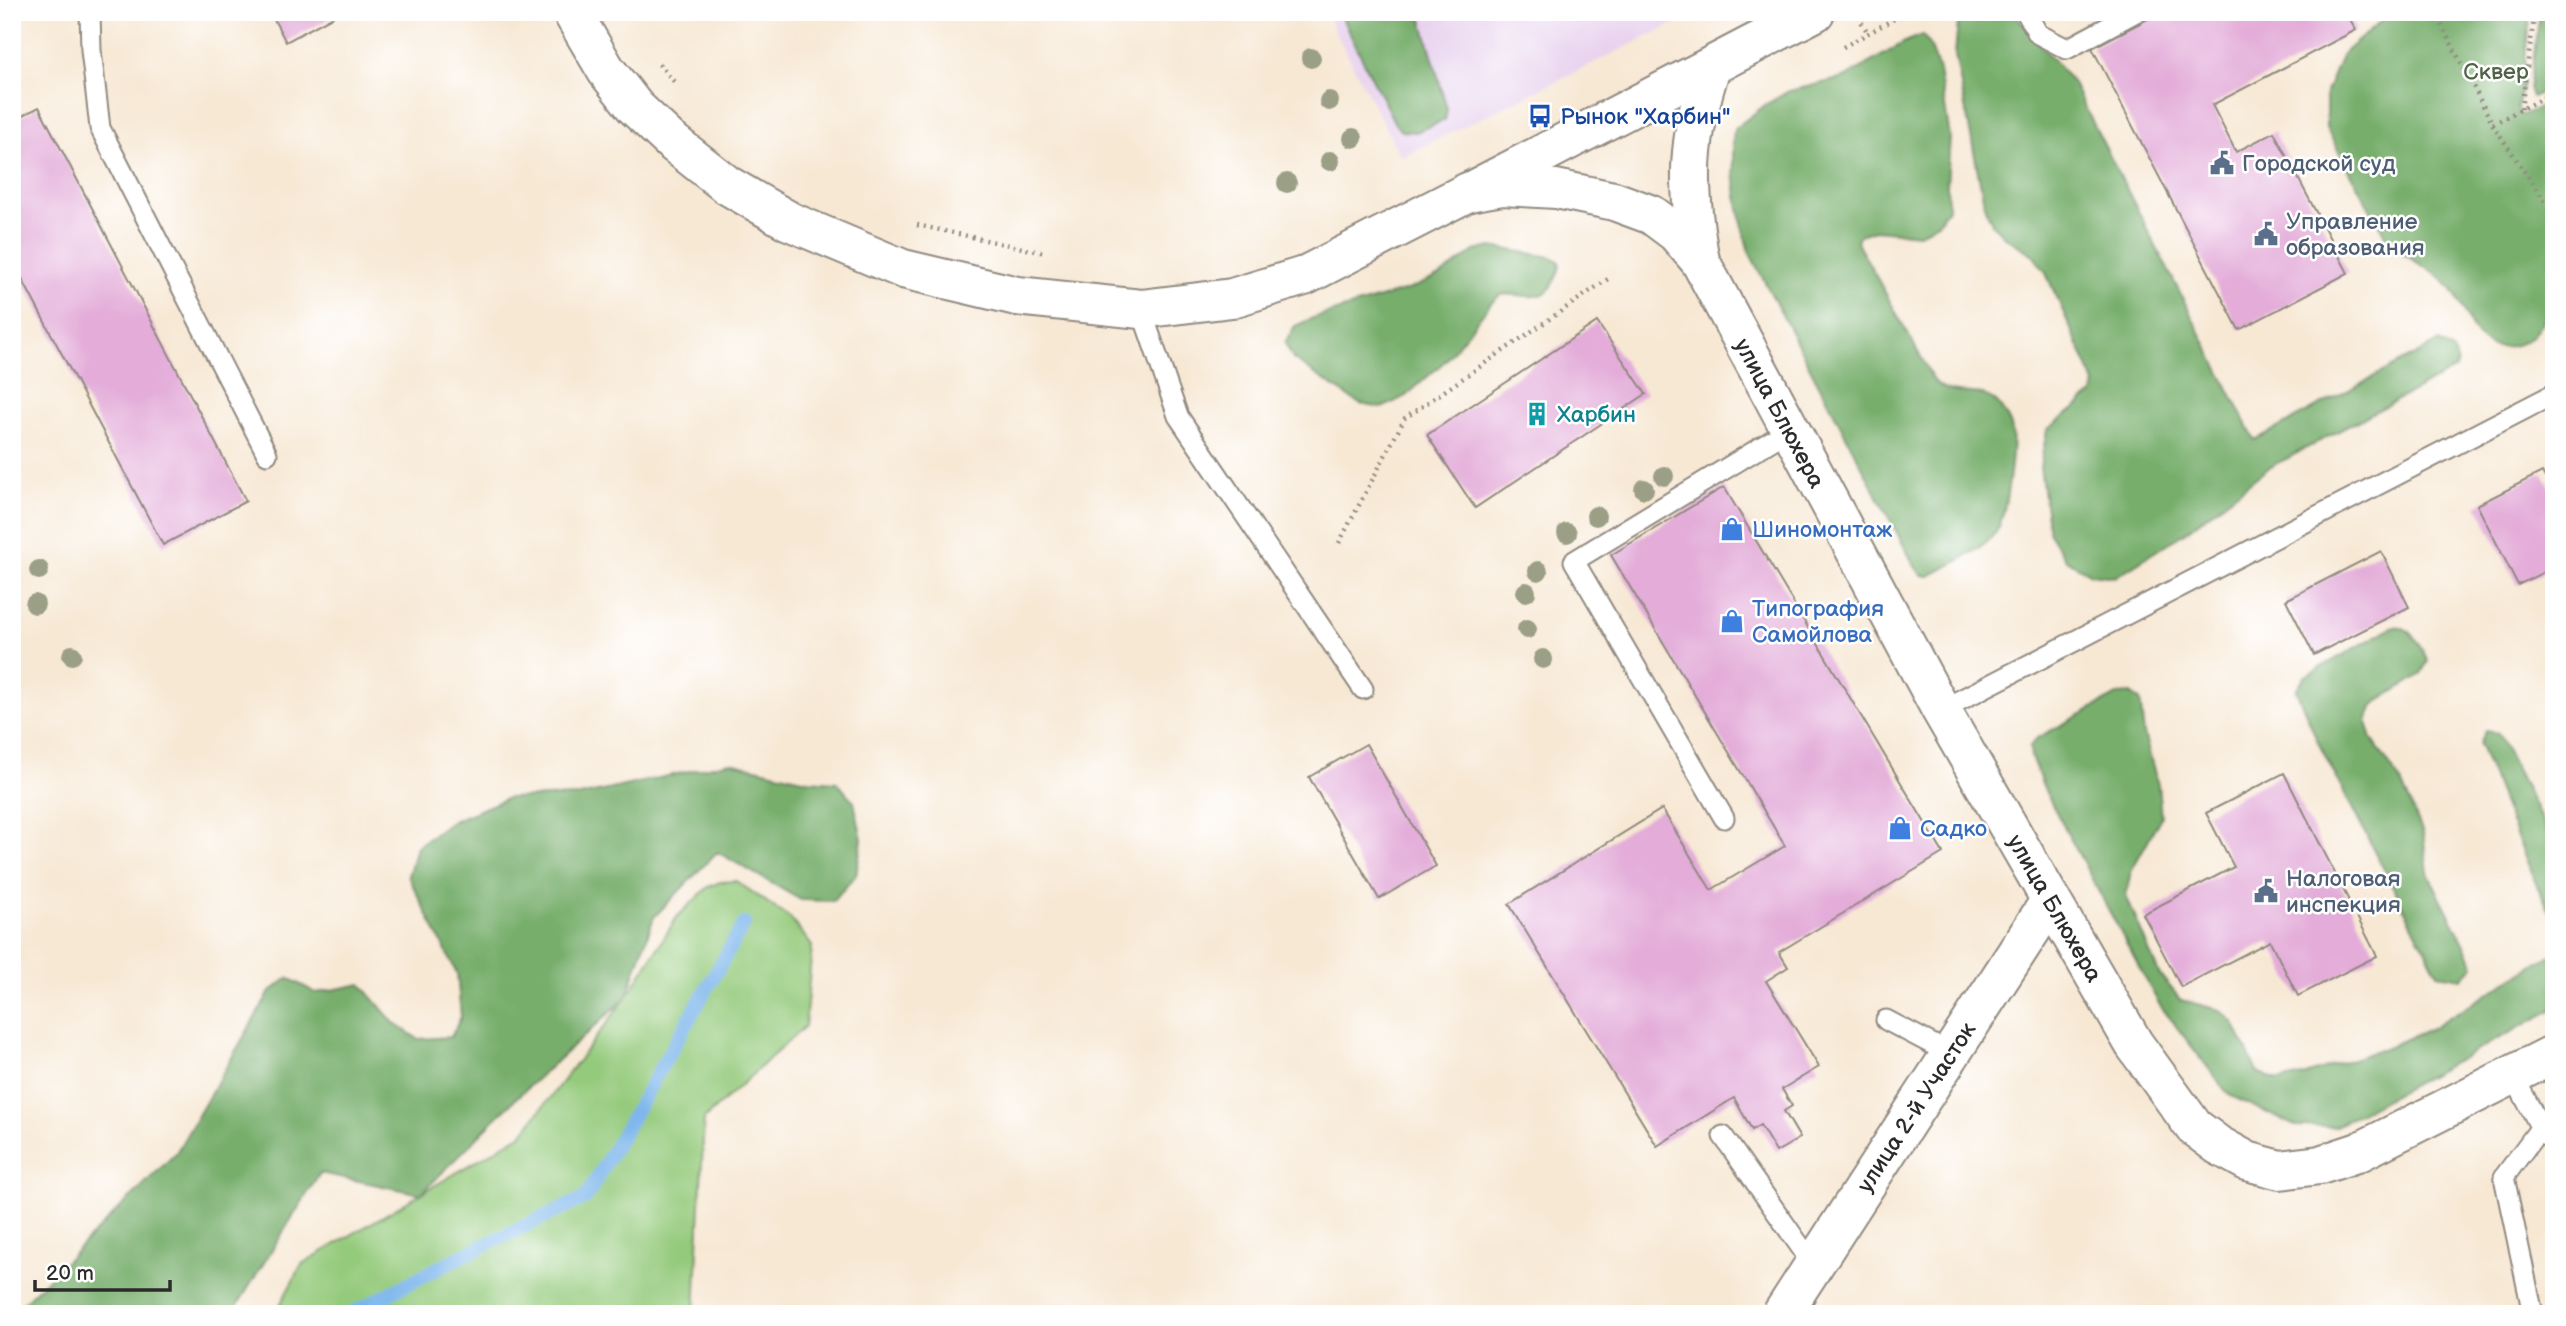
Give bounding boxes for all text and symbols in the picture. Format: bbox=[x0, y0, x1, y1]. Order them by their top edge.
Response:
park label: Сквер bbox=[2463, 58, 2529, 86]
bus stop icon: Рынок "Харбин" bbox=[1526, 102, 1554, 130]
place label: Рынок "Харбин" bbox=[1560, 103, 1731, 131]
public building icon: Городской суд bbox=[2208, 149, 2236, 177]
place label: Городской суд bbox=[2242, 150, 2395, 178]
place label: Управление образования bbox=[2286, 208, 2424, 262]
public building icon: Управление образования bbox=[2252, 220, 2280, 248]
street label: улица Блюхера bbox=[1728, 334, 1831, 493]
building icon: Харбин bbox=[1523, 400, 1551, 428]
place label: Харбин bbox=[1557, 401, 1636, 429]
shop icon: Шиномонтаж bbox=[1718, 515, 1746, 543]
place label: Шиномонтаж bbox=[1752, 516, 1892, 544]
place label: Типография Самойлова bbox=[1752, 595, 1884, 649]
shop icon: Типография Самойлова bbox=[1718, 607, 1746, 635]
shop icon: Садко bbox=[1886, 814, 1914, 842]
place label: Садко bbox=[1920, 815, 1987, 843]
street label: улица Блюхера bbox=[2001, 830, 2108, 988]
place label: Налоговая инспекция bbox=[2286, 865, 2401, 919]
public building icon: Налоговая инспекция bbox=[2252, 877, 2280, 905]
street label: улица 2-й Участок bbox=[1851, 1016, 1983, 1198]
scale bar bbox=[35, 1249, 170, 1293]
text: 20 m bbox=[46, 1261, 94, 1286]

